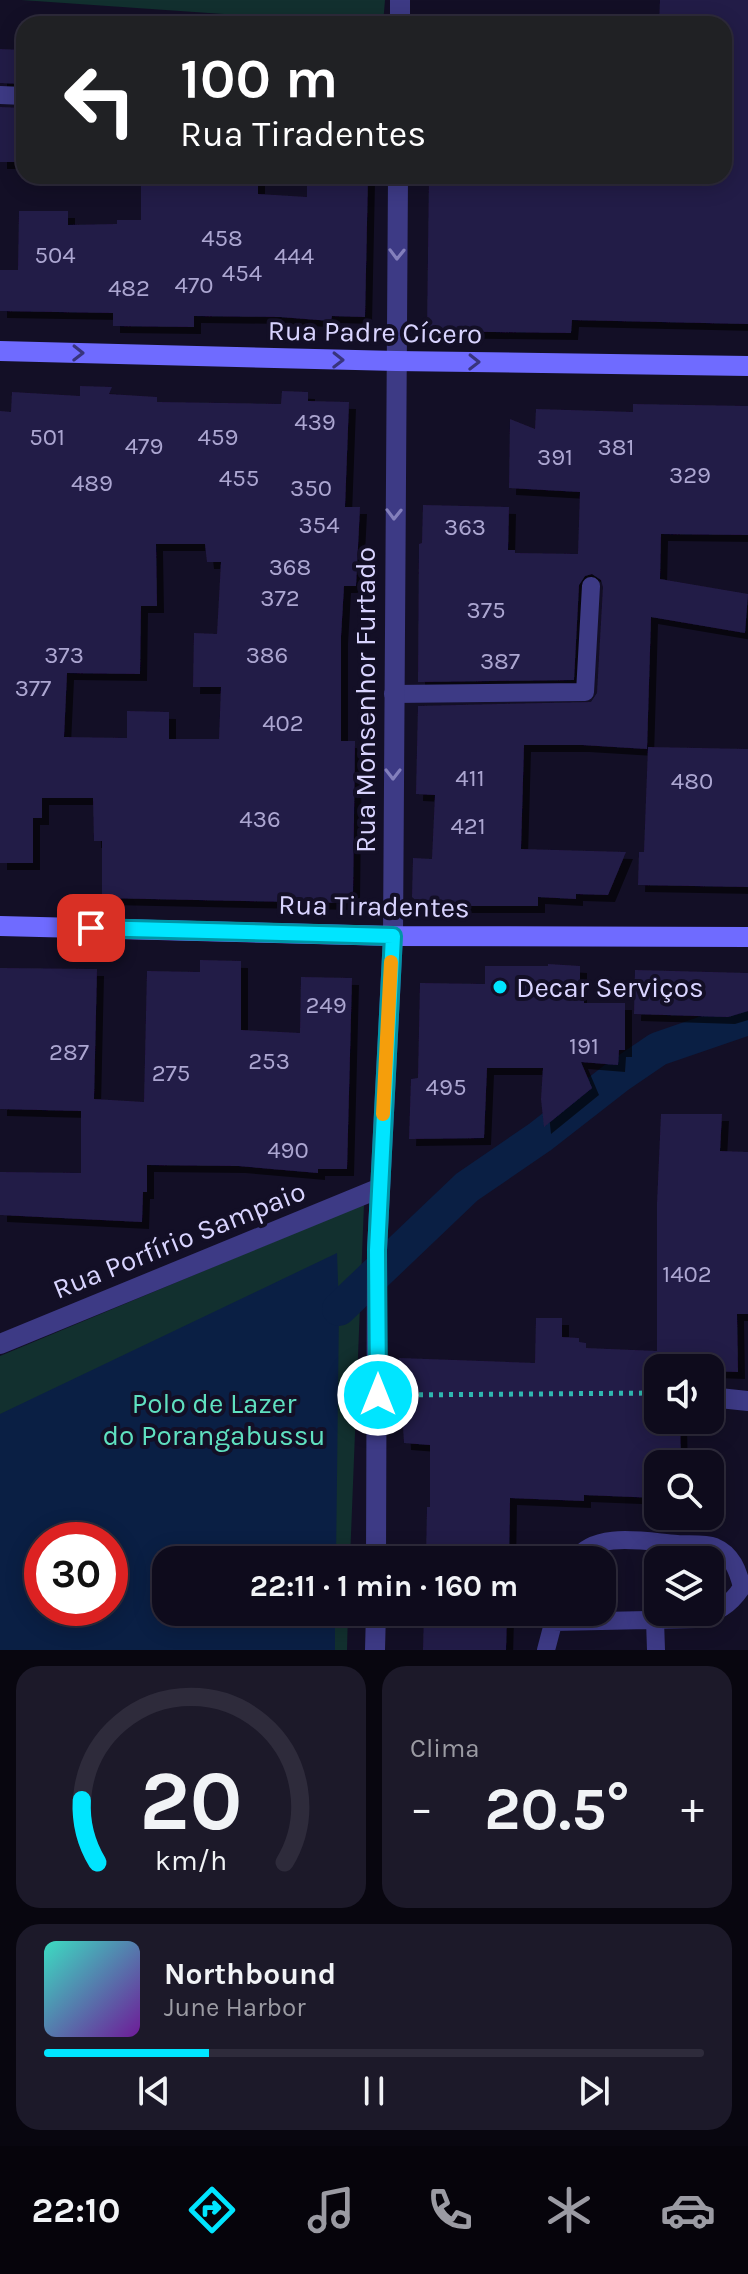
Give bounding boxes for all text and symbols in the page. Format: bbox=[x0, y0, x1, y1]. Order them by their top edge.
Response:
text: 100 m bbox=[180, 46, 338, 111]
icon: left bbox=[48, 48, 152, 152]
text: Rua Tiradentes bbox=[180, 113, 426, 155]
house number: 458 bbox=[201, 224, 243, 252]
house number: 504 bbox=[34, 241, 76, 269]
house number: 444 bbox=[274, 242, 314, 270]
one-way arrow bbox=[388, 248, 406, 261]
house number: 454 bbox=[222, 259, 262, 287]
house number: 470 bbox=[175, 271, 213, 299]
house number: 482 bbox=[108, 274, 150, 302]
street label: Rua Padre Cícero bbox=[267, 314, 483, 350]
one-way arrow bbox=[72, 345, 85, 362]
one-way arrow bbox=[332, 351, 345, 369]
one-way arrow bbox=[468, 354, 481, 371]
house number: 439 bbox=[294, 408, 336, 436]
house number: 501 bbox=[29, 423, 65, 451]
house number: 459 bbox=[198, 423, 238, 451]
house number: 479 bbox=[125, 432, 163, 460]
house number: 381 bbox=[598, 433, 634, 461]
house number: 391 bbox=[537, 443, 573, 471]
house number: 329 bbox=[669, 461, 711, 489]
house number: 455 bbox=[219, 464, 259, 492]
house number: 489 bbox=[71, 469, 113, 497]
house number: 350 bbox=[290, 474, 332, 502]
one-way arrow bbox=[385, 508, 403, 521]
house number: 354 bbox=[298, 511, 340, 539]
house number: 363 bbox=[444, 513, 486, 541]
street label: Rua Monsenhor Furtado bbox=[349, 547, 382, 853]
house number: 368 bbox=[269, 553, 311, 581]
house number: 372 bbox=[260, 584, 300, 612]
house number: 375 bbox=[467, 596, 506, 624]
house number: 373 bbox=[44, 641, 84, 669]
house number: 386 bbox=[246, 641, 288, 669]
house number: 387 bbox=[480, 647, 520, 675]
house number: 377 bbox=[15, 674, 51, 702]
house number: 402 bbox=[262, 709, 304, 737]
house number: 411 bbox=[455, 764, 485, 792]
house number: 480 bbox=[671, 767, 713, 795]
one-way arrow bbox=[384, 768, 402, 781]
house number: 436 bbox=[239, 805, 281, 833]
house number: 421 bbox=[450, 812, 486, 840]
street label: Rua Tiradentes bbox=[278, 888, 470, 924]
pin bbox=[57, 894, 125, 962]
icon: arrive bbox=[69, 906, 113, 950]
place label: Decar Serviços bbox=[516, 971, 704, 1004]
marker: Decar Serviços bbox=[491, 978, 509, 996]
house number: 249 bbox=[305, 991, 347, 1019]
house number: 191 bbox=[569, 1032, 599, 1060]
house number: 287 bbox=[49, 1038, 89, 1066]
house number: 253 bbox=[248, 1047, 290, 1075]
house number: 275 bbox=[152, 1059, 190, 1087]
house number: 495 bbox=[426, 1073, 466, 1101]
house number: 490 bbox=[267, 1136, 309, 1164]
street label: Rua Porfírio Sampaio bbox=[48, 1174, 310, 1306]
house number: 1402 bbox=[662, 1260, 712, 1288]
position arrow bbox=[336, 1353, 420, 1437]
map controls bbox=[644, 1354, 724, 1626]
button: sound bbox=[644, 1354, 724, 1434]
park label: Polo de Lazer do Porangabussu bbox=[103, 1387, 325, 1452]
button: search bbox=[644, 1450, 724, 1530]
speed limit sign: 30 bbox=[24, 1522, 128, 1626]
button: layers bbox=[644, 1546, 724, 1626]
text: 22:11 · 1 min · 160 m bbox=[250, 1568, 518, 1604]
text: Clima bbox=[410, 1733, 480, 1764]
text: 20 bbox=[140, 1753, 242, 1850]
text: 20.5° bbox=[484, 1774, 630, 1844]
text: − bbox=[410, 1783, 433, 1834]
text: + bbox=[681, 1783, 704, 1834]
text: km/h bbox=[155, 1844, 227, 1877]
text: Northbound bbox=[164, 1956, 336, 1992]
text: June Harbor bbox=[164, 1992, 306, 2023]
icon: previous bbox=[132, 2069, 176, 2113]
icon: pause bbox=[352, 2069, 396, 2113]
icon: next bbox=[572, 2069, 616, 2113]
icon: directions bbox=[184, 2182, 240, 2238]
icon: music bbox=[303, 2182, 359, 2238]
icon: phone bbox=[422, 2182, 478, 2238]
icon: climate bbox=[541, 2182, 597, 2238]
icon: car bbox=[660, 2182, 716, 2238]
text: 22:10 bbox=[32, 2189, 120, 2231]

